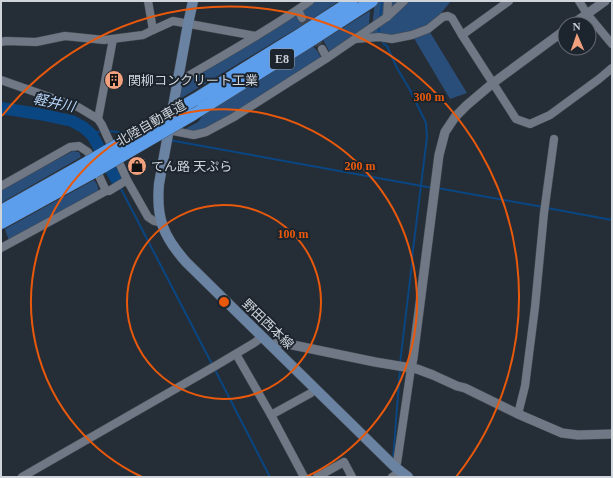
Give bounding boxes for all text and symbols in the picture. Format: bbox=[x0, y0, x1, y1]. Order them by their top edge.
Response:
north arrow bbox=[557, 16, 597, 56]
text: N bbox=[572, 20, 581, 32]
road number: E8 bbox=[270, 49, 294, 69]
building icon: 関柳コンクリート工業 bbox=[103, 69, 125, 91]
place label: 関柳コンクリート工業 bbox=[128, 73, 258, 88]
text: 300 m bbox=[414, 90, 445, 104]
water label: 軽井川 bbox=[32, 91, 78, 115]
street label: 北陸自動車道 bbox=[113, 97, 189, 149]
shop icon: てん路 天ぷら bbox=[126, 155, 148, 177]
place label: てん路 天ぷら bbox=[151, 159, 232, 174]
text: 200 m bbox=[345, 159, 376, 173]
text: 100 m bbox=[278, 227, 309, 241]
centre of rings bbox=[217, 295, 231, 309]
street label: 野田西本線 bbox=[239, 296, 297, 352]

